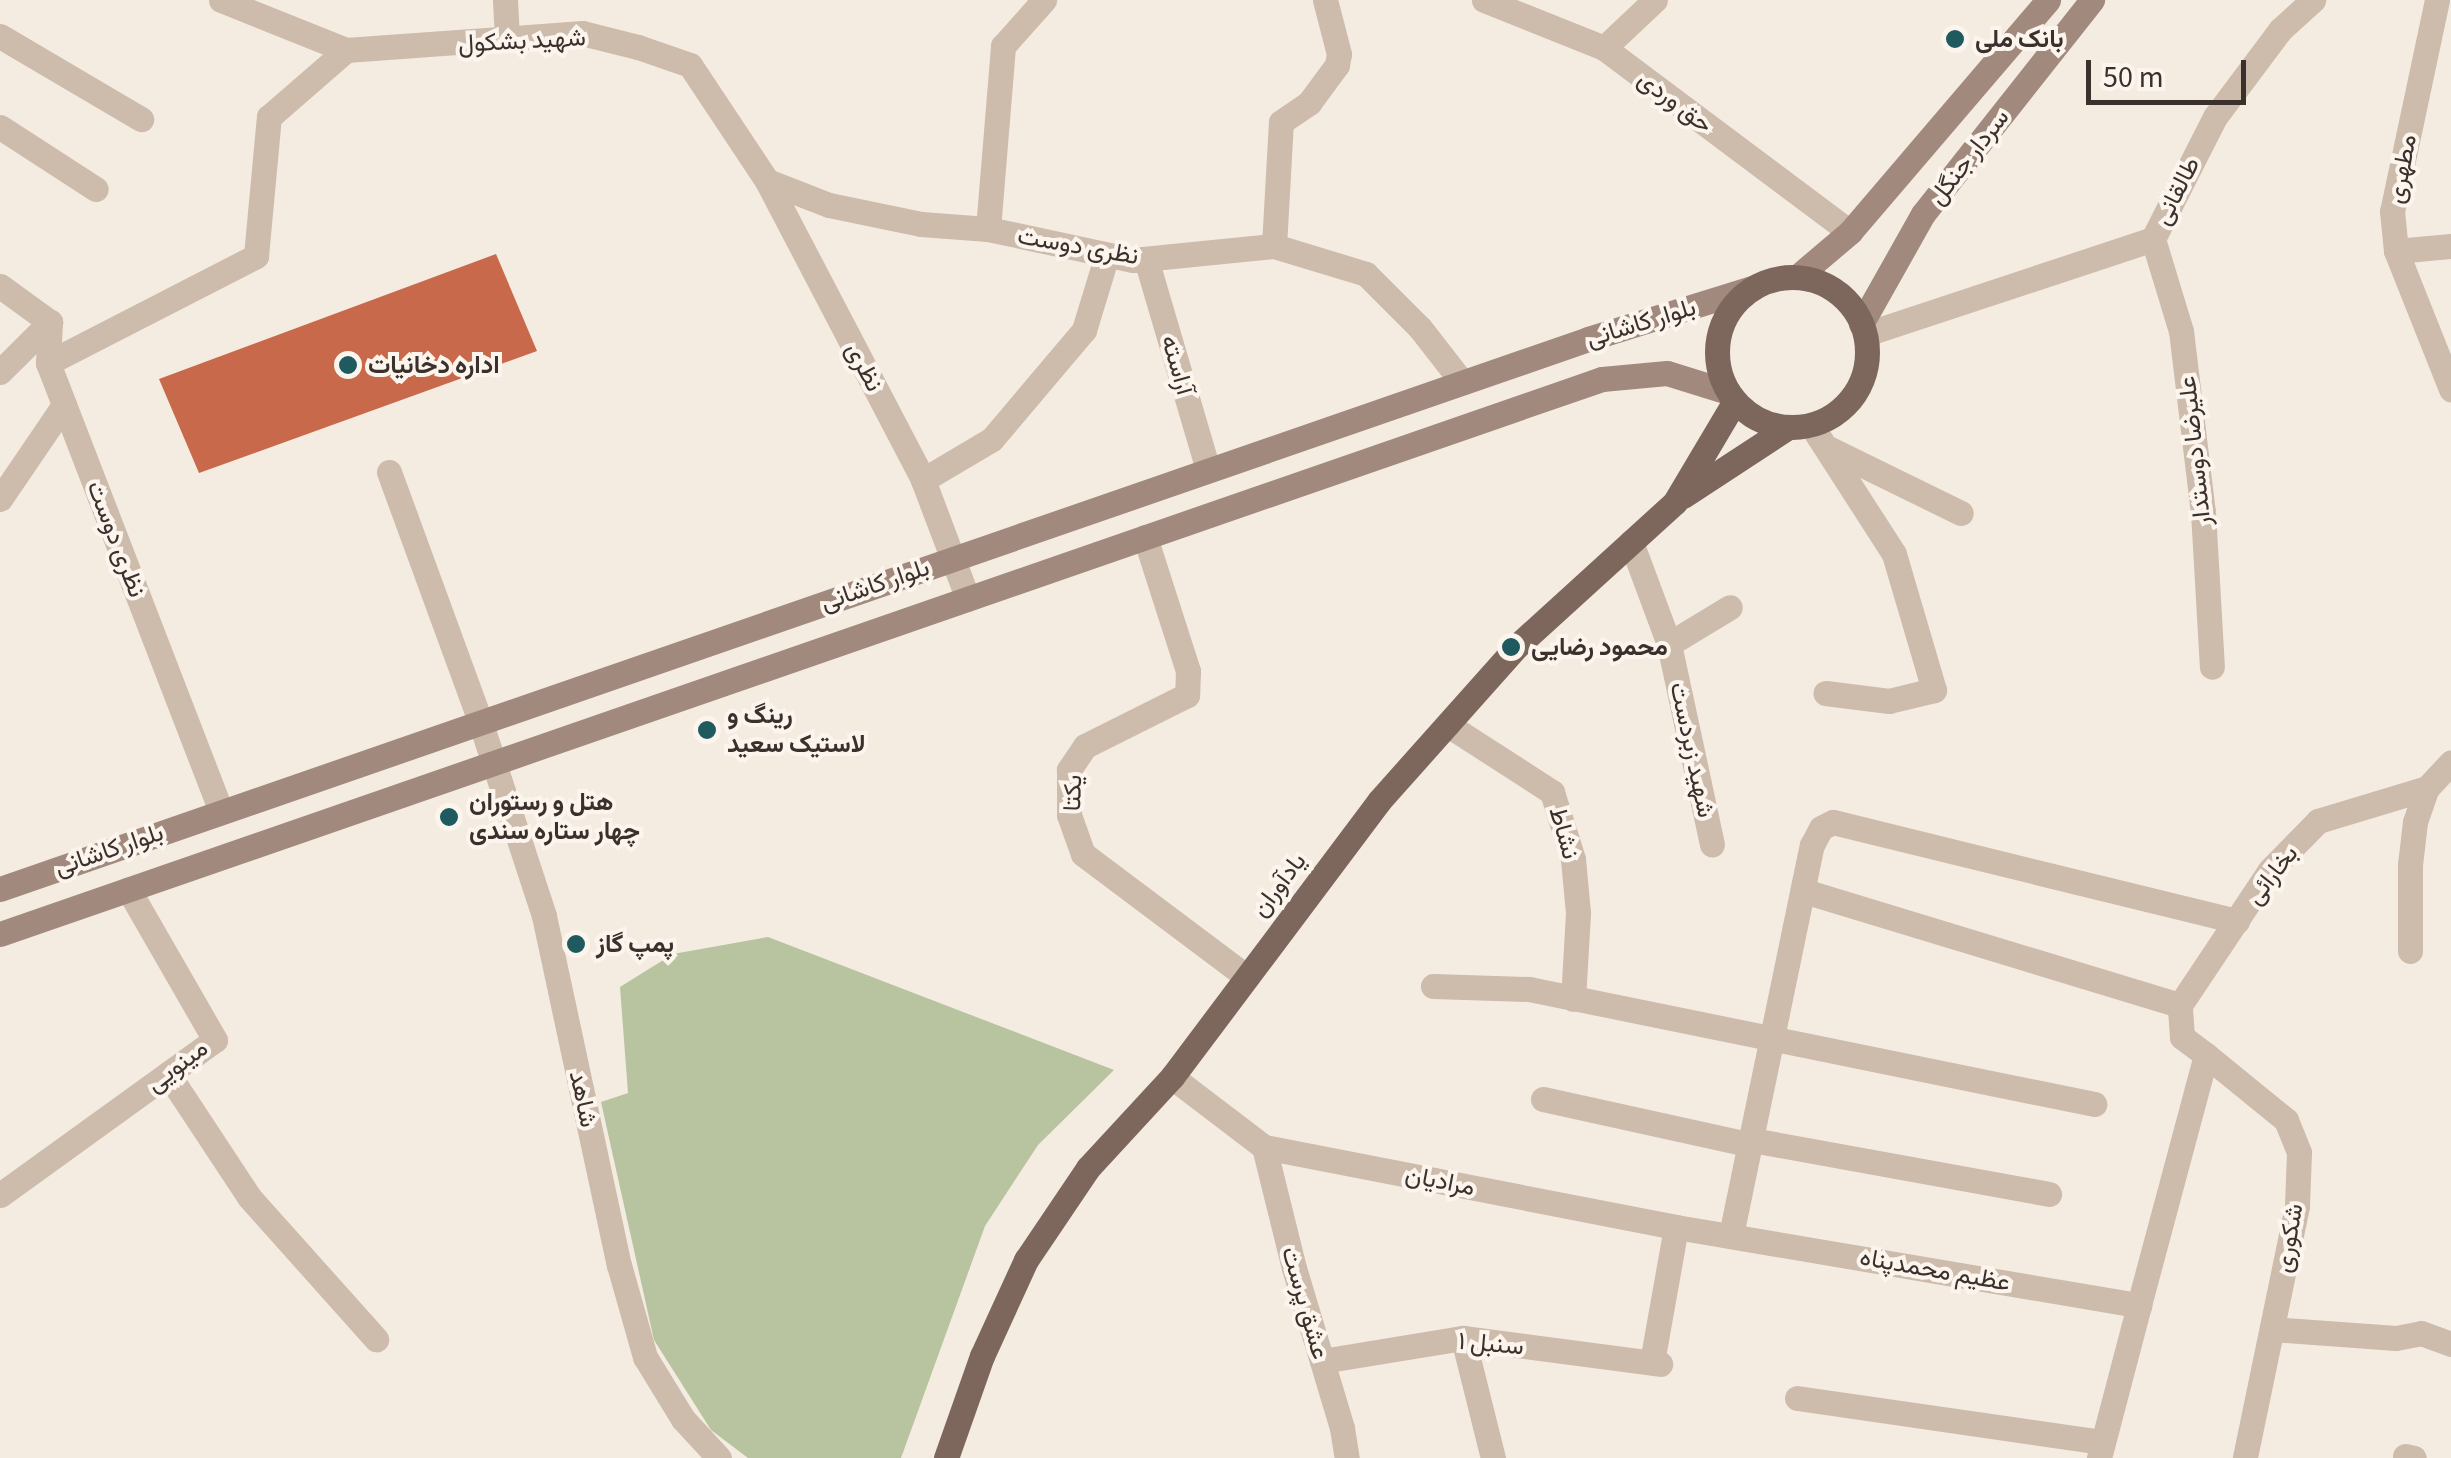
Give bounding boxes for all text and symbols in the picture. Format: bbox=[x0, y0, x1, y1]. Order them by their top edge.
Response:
street label: شهید بشکول bbox=[457, 23, 587, 59]
place label: بانک ملی bbox=[1975, 24, 2064, 54]
marker: بانک ملی bbox=[1944, 28, 1966, 50]
scale bar bbox=[2091, 40, 2251, 102]
text: 50 m bbox=[2103, 56, 2164, 99]
street label: حق وردی bbox=[1632, 64, 1718, 140]
street label: سردار جنگل bbox=[1922, 103, 2016, 211]
street label: مطهری bbox=[2381, 132, 2423, 206]
street label: طالقانی bbox=[2147, 152, 2207, 230]
street label: نظری دوست bbox=[1015, 221, 1141, 271]
street label: بلوار کاشانی bbox=[1583, 292, 1699, 354]
street label: آراسته bbox=[1154, 332, 1200, 398]
street label: نظری bbox=[839, 337, 889, 397]
place label: اداره دخانیات bbox=[368, 350, 500, 380]
marker: اداره دخانیات bbox=[337, 354, 359, 376]
street label: علیرضا دوستدار bbox=[2172, 375, 2218, 527]
street label: نظری دوست bbox=[80, 477, 152, 601]
street label: بلوار کاشانی bbox=[817, 552, 933, 618]
place label: محمود رضایی bbox=[1531, 632, 1668, 662]
marker: محمود رضایی bbox=[1500, 636, 1522, 658]
street label: شهید زبردست bbox=[1663, 680, 1721, 820]
place label: رینگ و لاستیک سعید bbox=[727, 701, 865, 760]
marker: رینگ و لاستیک سعید bbox=[696, 719, 718, 741]
street label: یکتا bbox=[1057, 774, 1089, 812]
place label: هتل و رستوران چهار ستاره سندی bbox=[469, 788, 640, 847]
street label: نشاط bbox=[1542, 803, 1586, 863]
marker: هتل و رستوران چهار ستاره سندی bbox=[438, 806, 460, 828]
street label: بلوار کاشانی bbox=[51, 817, 167, 883]
street label: بخارائی bbox=[2239, 839, 2305, 911]
street label: یادآوران bbox=[1245, 847, 1313, 923]
place label: پمپ گاز bbox=[596, 929, 674, 959]
marker: پمپ گاز bbox=[565, 933, 587, 955]
street label: مینویی bbox=[140, 1033, 214, 1099]
street label: شاهد bbox=[562, 1068, 604, 1130]
street label: مرادیان bbox=[1403, 1160, 1477, 1202]
street label: شکوری bbox=[2268, 1201, 2310, 1275]
street label: عظیم محمدپناه bbox=[1857, 1242, 2013, 1298]
street label: عشق پرست bbox=[1275, 1243, 1335, 1363]
street label: سنبل ۱ bbox=[1457, 1326, 1525, 1362]

